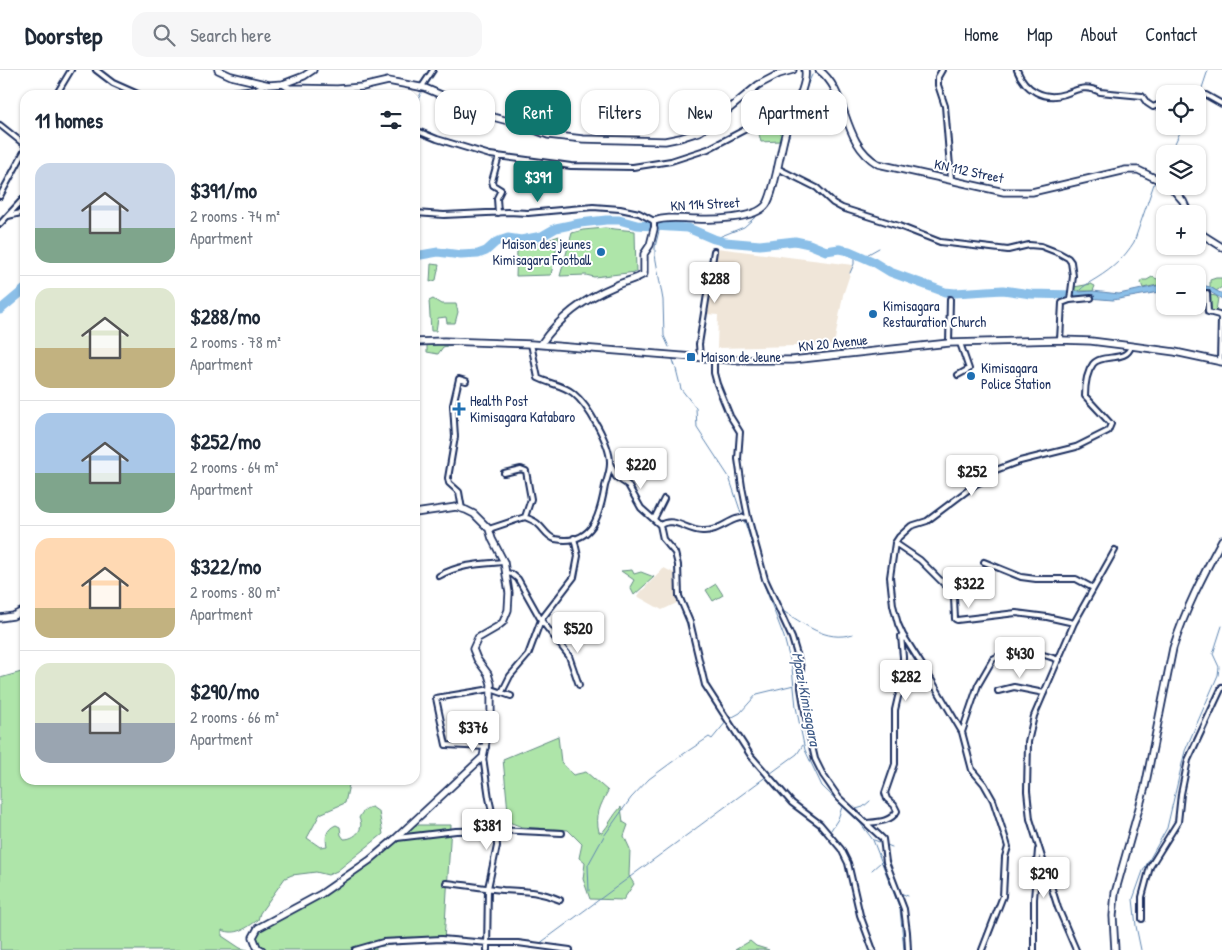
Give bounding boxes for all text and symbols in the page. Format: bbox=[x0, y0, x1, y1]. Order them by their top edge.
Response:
search box bbox=[132, 12, 482, 57]
text: Doorstep bbox=[25, 19, 102, 51]
icon: search bbox=[150, 21, 178, 49]
text: Search here bbox=[190, 22, 272, 48]
text: Home bbox=[964, 22, 999, 47]
text: Map bbox=[1027, 22, 1052, 47]
text: About bbox=[1080, 22, 1117, 47]
text: Contact bbox=[1145, 22, 1197, 47]
map controls bbox=[1156, 85, 1206, 315]
button: locate bbox=[1156, 85, 1206, 135]
chip: Buy bbox=[435, 90, 495, 135]
chip: Rent bbox=[505, 90, 571, 135]
chip: Filters bbox=[581, 90, 659, 135]
chip: New bbox=[669, 90, 731, 135]
chip: Apartment bbox=[741, 90, 847, 135]
text: 11 homes bbox=[35, 106, 103, 135]
icon: filters bbox=[377, 106, 405, 134]
button: layers bbox=[1156, 145, 1206, 195]
street label: KN 112 Street bbox=[933, 154, 1006, 187]
pin: $391 bbox=[508, 160, 568, 203]
text: $391 bbox=[525, 166, 551, 188]
text: $391/mo bbox=[190, 176, 257, 205]
icon: home bbox=[75, 183, 135, 243]
street label: KN 114 Street bbox=[670, 192, 740, 215]
text: 2 rooms · 74 m² bbox=[190, 205, 280, 227]
button: + bbox=[1156, 205, 1206, 255]
text: Apartment bbox=[190, 227, 253, 249]
place label: Maison des jeunes Kimisagara Football bbox=[493, 234, 592, 270]
marker: Maison des jeunes Kimisagara Football bbox=[595, 246, 607, 258]
pin: $288 bbox=[685, 262, 745, 304]
button: − bbox=[1156, 265, 1206, 315]
text: $288 bbox=[700, 267, 730, 289]
place label: Kimisagara Restauration Church bbox=[883, 296, 986, 331]
text: $288/mo bbox=[190, 302, 260, 331]
icon: home bbox=[75, 308, 135, 368]
marker: Kimisagara Restauration Church bbox=[867, 308, 879, 320]
street label: KN 20 Avenue bbox=[797, 329, 869, 356]
text: 2 rooms · 78 m² bbox=[190, 331, 281, 353]
place label: Maison de Jeune bbox=[701, 347, 781, 366]
marker: Maison de Jeune bbox=[685, 351, 697, 363]
text: Apartment bbox=[190, 353, 253, 375]
place label: Kimisagara Police Station bbox=[981, 358, 1051, 393]
marker: Kimisagara Police Station bbox=[965, 370, 977, 382]
place label: Health Post Kimisagara Katabaro bbox=[470, 391, 576, 427]
marker: Health Post Kimisagara Katabaro bbox=[452, 402, 466, 416]
text: $252/mo bbox=[190, 427, 261, 456]
icon: home bbox=[75, 433, 135, 493]
pin: $220 bbox=[611, 448, 671, 490]
text: $220 bbox=[626, 453, 656, 475]
pin: $252 bbox=[942, 454, 1002, 497]
text: 2 rooms · 64 m² bbox=[190, 456, 278, 478]
text: $252 bbox=[957, 460, 987, 482]
text: Apartment bbox=[190, 478, 253, 500]
text: $322/mo bbox=[190, 552, 261, 581]
icon: home bbox=[75, 558, 135, 618]
pin: $322 bbox=[939, 566, 999, 609]
text: $322 bbox=[954, 572, 984, 594]
text: 2 rooms · 80 m² bbox=[190, 581, 280, 603]
text: Apartment bbox=[190, 603, 253, 625]
pin: $520 bbox=[548, 612, 608, 654]
text: $520 bbox=[563, 617, 593, 639]
pin: $430 bbox=[990, 636, 1050, 679]
text: $430 bbox=[1006, 642, 1034, 664]
water label: Mpazi Kimisagara bbox=[787, 650, 826, 750]
pin: $282 bbox=[876, 660, 936, 702]
text: $282 bbox=[891, 665, 921, 687]
text: $290/mo bbox=[190, 677, 259, 706]
icon: home bbox=[75, 683, 135, 743]
text: 2 rooms · 66 m² bbox=[190, 706, 279, 728]
pin: $376 bbox=[443, 710, 503, 753]
text: $376 bbox=[458, 716, 488, 738]
text: Apartment bbox=[190, 728, 253, 750]
pin: $381 bbox=[457, 808, 517, 851]
text: $381 bbox=[473, 814, 501, 836]
pin: $290 bbox=[1014, 856, 1074, 899]
text: $290 bbox=[1030, 862, 1058, 884]

